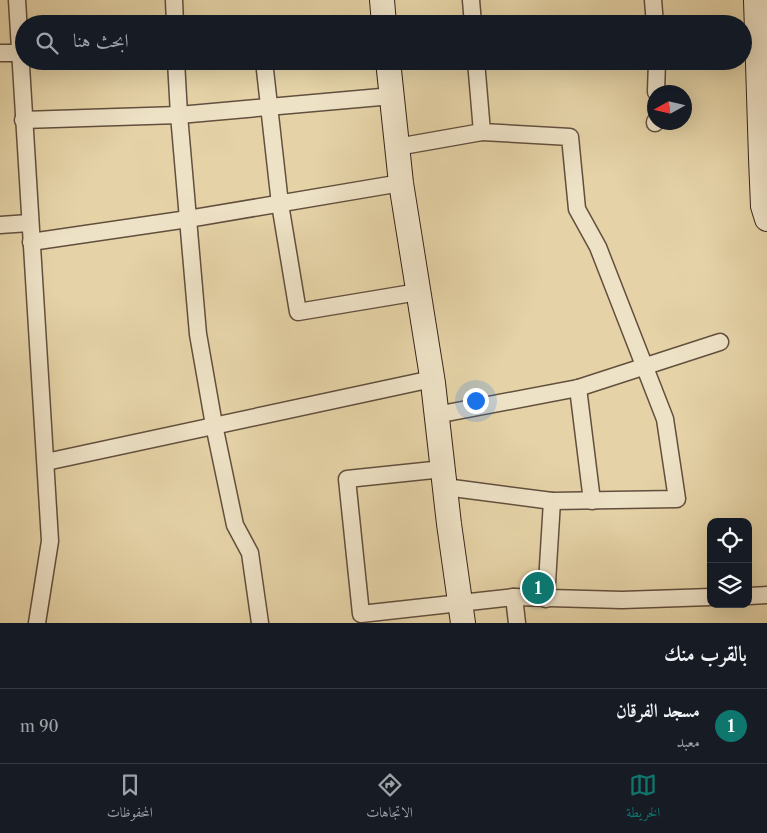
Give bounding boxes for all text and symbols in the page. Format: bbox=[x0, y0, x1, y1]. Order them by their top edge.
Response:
search box bbox=[15, 15, 752, 70]
icon: search bbox=[33, 29, 61, 57]
text: ابحث هنا bbox=[73, 29, 129, 52]
north arrow bbox=[647, 85, 692, 130]
your location bbox=[463, 388, 489, 414]
map controls bbox=[707, 518, 752, 608]
button: locate bbox=[707, 518, 752, 563]
button: layers bbox=[707, 563, 752, 608]
pin: 1 bbox=[522, 569, 554, 607]
text: بالقرب منك bbox=[664, 641, 747, 666]
text: مسجد الفرقان bbox=[616, 699, 700, 722]
text: 90 m bbox=[20, 716, 59, 736]
text: 1 bbox=[727, 716, 735, 736]
text: معبد bbox=[676, 731, 700, 751]
tab: المحفوظات bbox=[107, 771, 153, 826]
tab: الاتجاهات bbox=[366, 771, 413, 826]
tab: الخريطة bbox=[626, 771, 660, 826]

